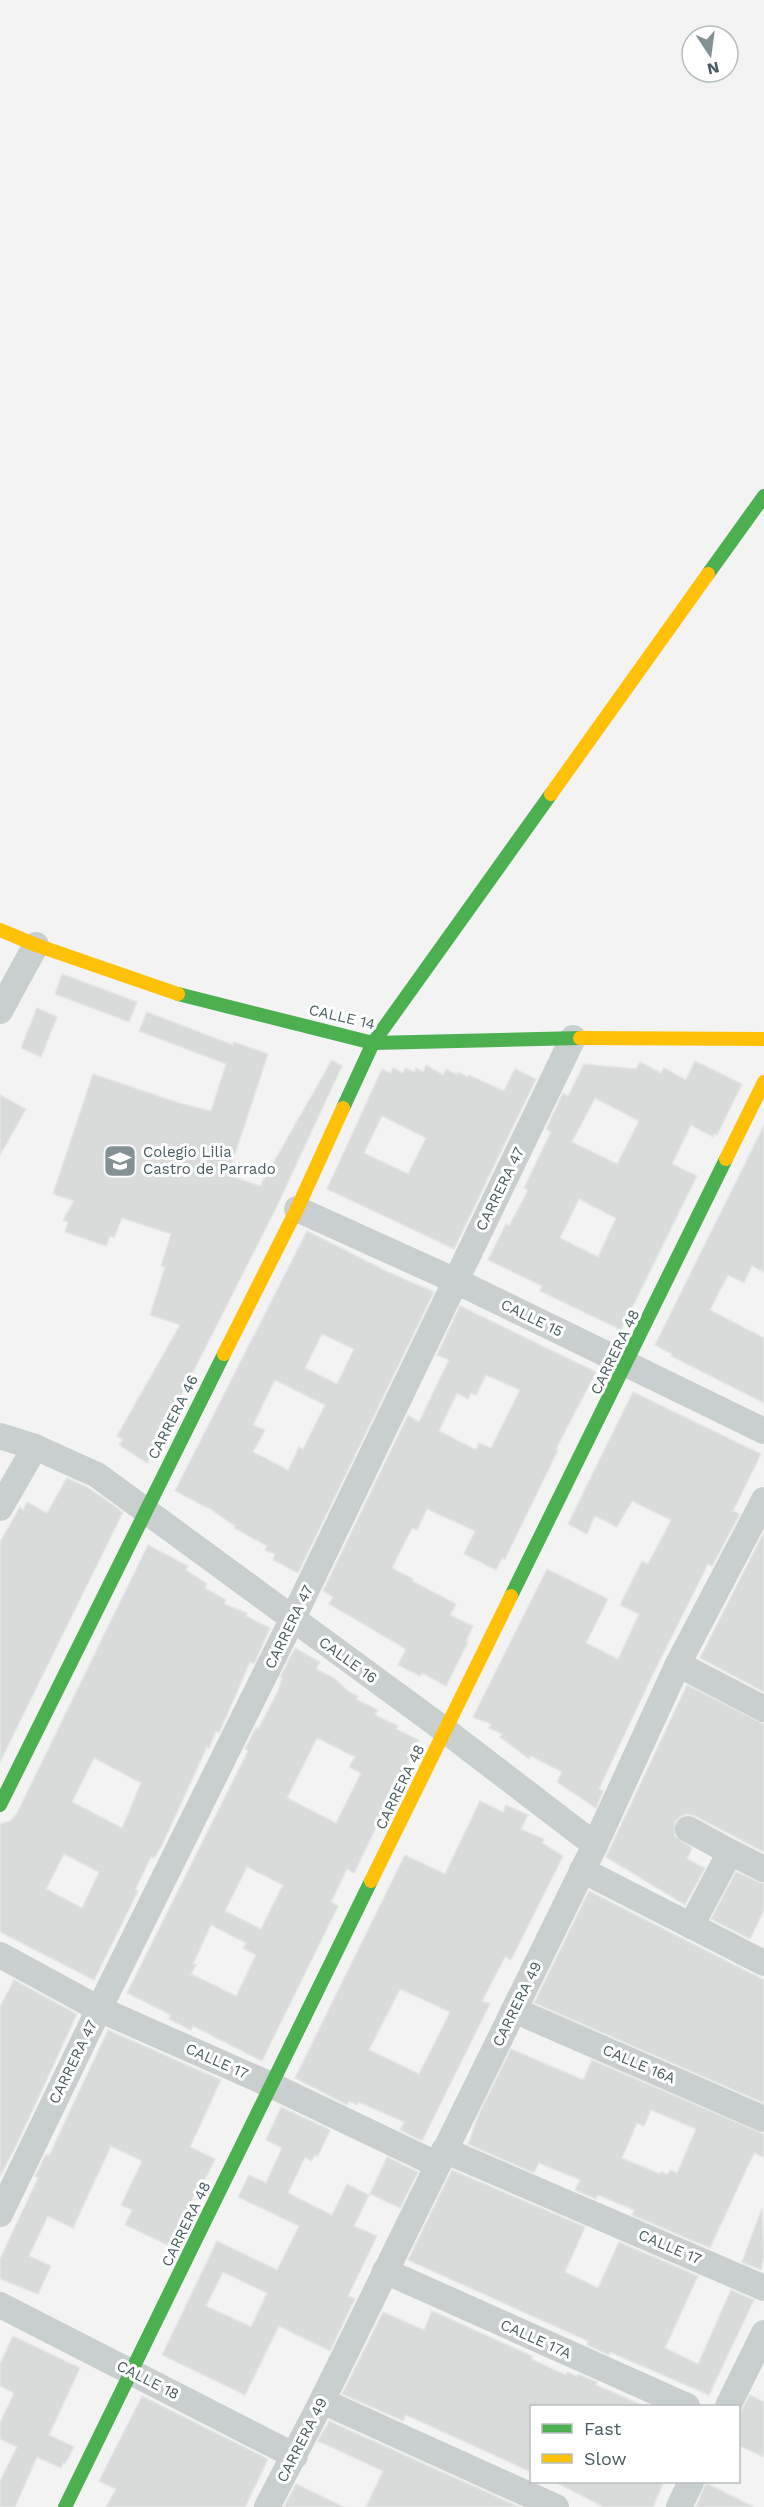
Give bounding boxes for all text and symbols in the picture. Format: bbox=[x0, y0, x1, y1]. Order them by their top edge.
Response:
north arrow bbox=[680, 24, 740, 84]
text: N bbox=[705, 58, 721, 79]
street label: CALLE 14 bbox=[307, 1001, 377, 1033]
school or university icon: Colegio Lilia Castro de Parrado bbox=[102, 1143, 138, 1179]
place label: Colegio Lilia Castro de Parrado bbox=[143, 1143, 276, 1178]
street label: CARRERA 47 bbox=[472, 1144, 528, 1234]
street label: CALLE 15 bbox=[498, 1295, 566, 1341]
street label: CARRERA 48 bbox=[587, 1306, 643, 1398]
street label: CARRERA 46 bbox=[144, 1372, 202, 1462]
street label: CARRERA 47 bbox=[261, 1582, 317, 1672]
street label: CALLE 16 bbox=[315, 1633, 381, 1687]
street label: CARRERA 48 bbox=[372, 1741, 428, 1833]
street label: CARRERA 49 bbox=[489, 1958, 545, 2050]
street label: CARRERA 47 bbox=[45, 2017, 101, 2107]
street label: CALLE 17 bbox=[183, 2039, 251, 2083]
street label: CALLE 16A bbox=[600, 2041, 678, 2087]
street label: CARRERA 48 bbox=[158, 2178, 214, 2270]
street label: CALLE 17 bbox=[636, 2226, 704, 2268]
street label: CALLE 17A bbox=[498, 2315, 574, 2363]
street label: CALLE 18 bbox=[114, 2357, 182, 2403]
street label: CARRERA 49 bbox=[273, 2395, 331, 2485]
legend bbox=[530, 2405, 740, 2483]
text: Fast bbox=[584, 2418, 622, 2439]
text: Slow bbox=[584, 2448, 627, 2469]

